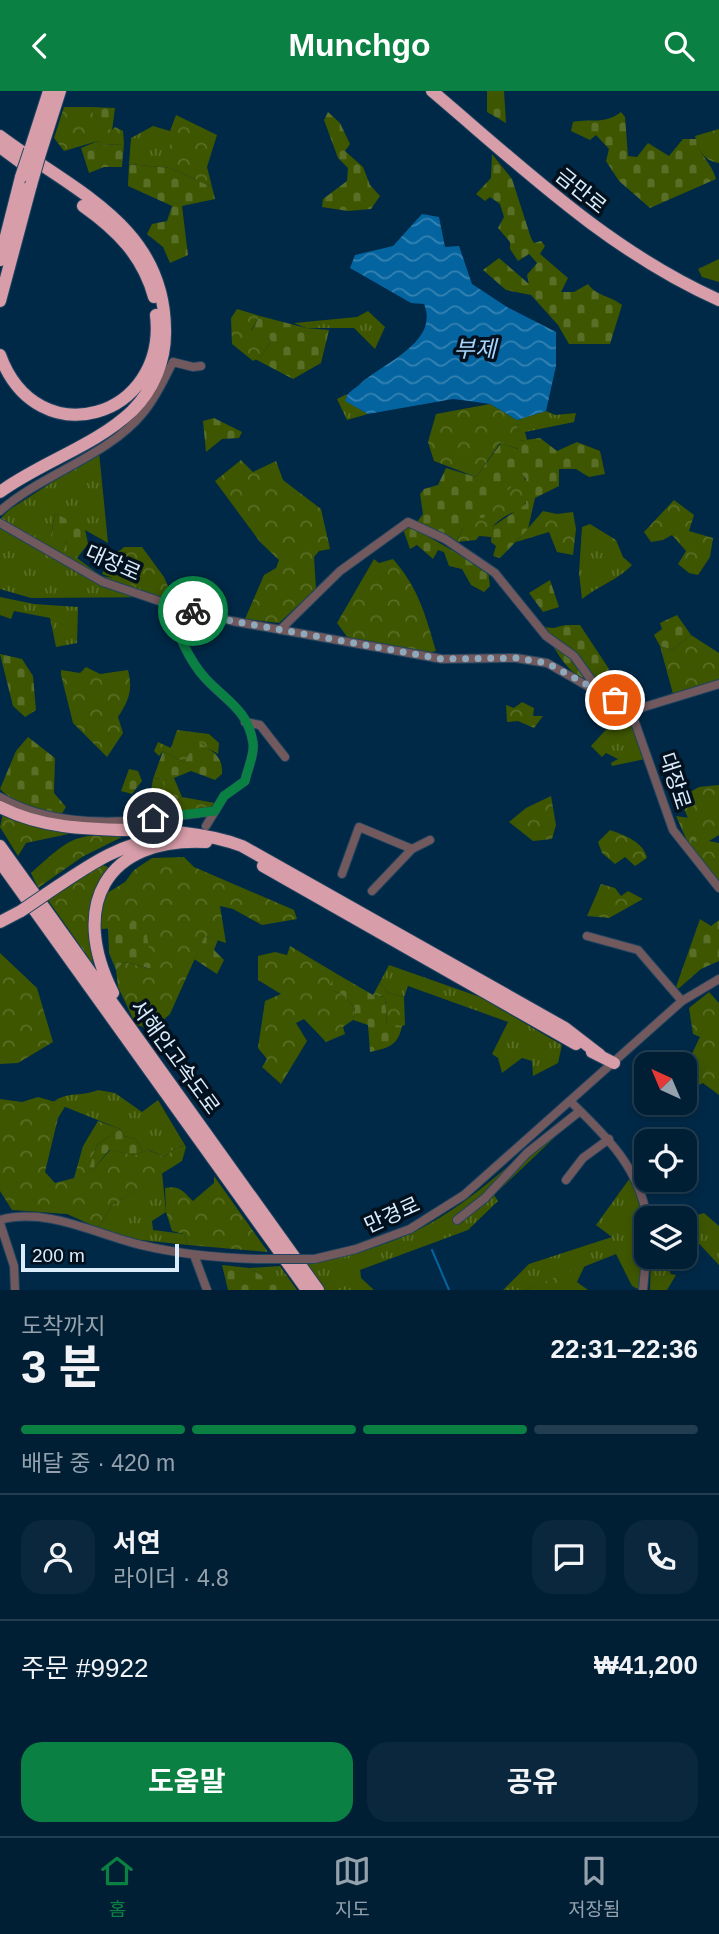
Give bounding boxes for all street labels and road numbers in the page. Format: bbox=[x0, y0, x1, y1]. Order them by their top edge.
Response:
street label: 금만로 bbox=[552, 163, 611, 218]
street label: 대장로 bbox=[82, 540, 144, 585]
street label: 대장로 bbox=[656, 750, 695, 812]
street label: 서해안고속도로 bbox=[126, 995, 224, 1118]
street label: 만경로 bbox=[361, 1192, 423, 1237]

